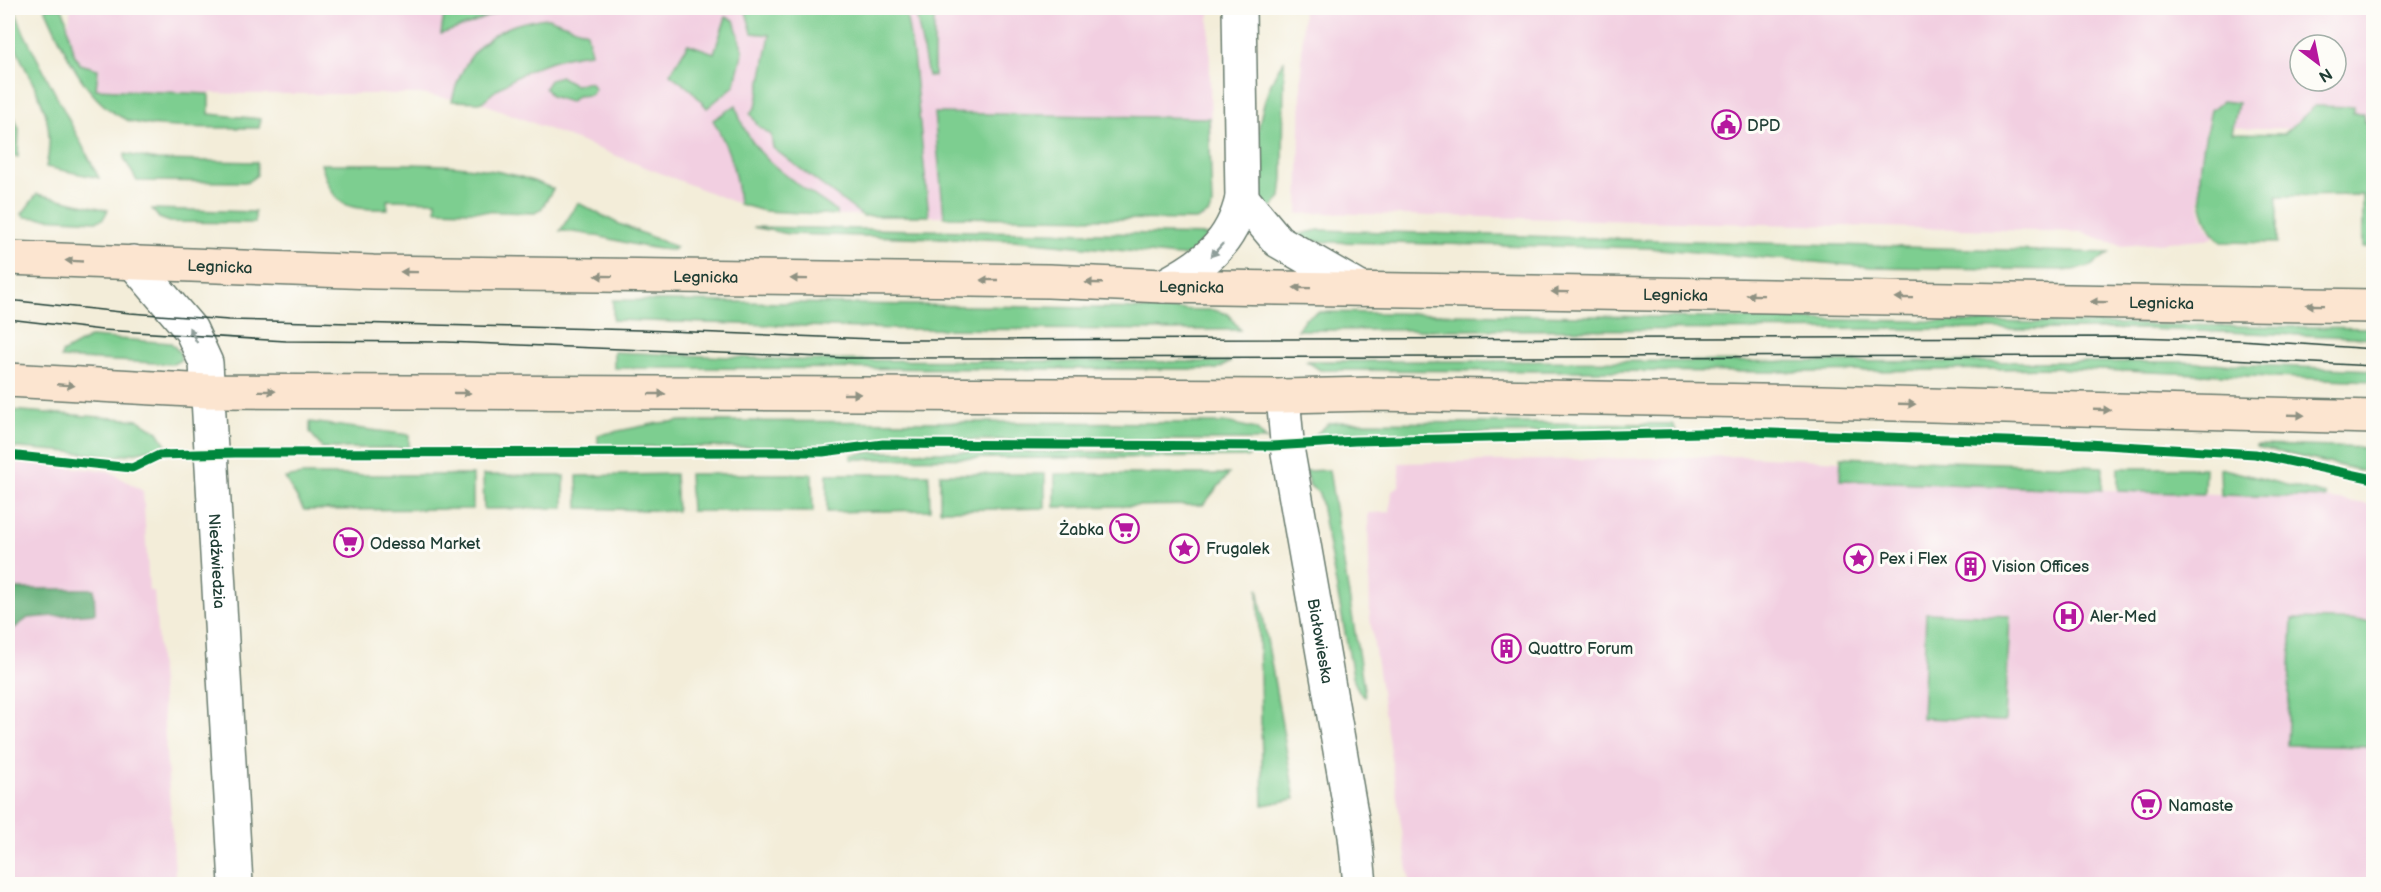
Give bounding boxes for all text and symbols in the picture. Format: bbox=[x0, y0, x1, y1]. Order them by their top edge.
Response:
north arrow bbox=[2288, 33, 2348, 93]
text: N bbox=[2315, 63, 2335, 86]
public building icon: DPD bbox=[1710, 109, 1742, 141]
place label: DPD bbox=[1747, 117, 1780, 136]
one-way arrow bbox=[1210, 242, 1224, 257]
one-way arrow bbox=[65, 257, 84, 266]
street label: Legnicka bbox=[187, 257, 253, 278]
one-way arrow bbox=[400, 267, 419, 277]
street label: Legnicka bbox=[673, 268, 739, 288]
one-way arrow bbox=[595, 271, 614, 280]
one-way arrow bbox=[790, 274, 809, 284]
one-way arrow bbox=[980, 275, 999, 285]
one-way arrow bbox=[1084, 278, 1103, 287]
street label: Legnicka bbox=[1159, 278, 1224, 298]
one-way arrow bbox=[1293, 283, 1312, 292]
street label: Legnicka bbox=[1643, 286, 1708, 306]
one-way arrow bbox=[1551, 287, 1570, 297]
one-way arrow bbox=[1746, 290, 1765, 300]
one-way arrow bbox=[1895, 293, 1914, 303]
street label: Legnicka bbox=[2129, 294, 2194, 314]
one-way arrow bbox=[2090, 298, 2109, 307]
one-way arrow bbox=[2306, 300, 2325, 310]
one-way arrow bbox=[188, 327, 198, 344]
one-way arrow bbox=[56, 380, 75, 390]
one-way arrow bbox=[257, 387, 276, 396]
one-way arrow bbox=[452, 388, 471, 397]
one-way arrow bbox=[647, 389, 666, 399]
one-way arrow bbox=[842, 389, 861, 399]
one-way arrow bbox=[1897, 399, 1916, 409]
one-way arrow bbox=[2092, 405, 2111, 414]
one-way arrow bbox=[2287, 411, 2306, 420]
street label: Niedźwiedzia bbox=[204, 513, 228, 609]
supermarket icon: Żabka bbox=[1109, 513, 1141, 545]
place label: Żabka bbox=[1059, 519, 1104, 540]
supermarket icon: Odessa Market bbox=[333, 527, 365, 559]
place icon: Frugalek bbox=[1169, 532, 1201, 564]
place label: Odessa Market bbox=[370, 535, 481, 554]
place label: Frugalek bbox=[1206, 540, 1269, 559]
place icon: Pex i Flex bbox=[1842, 542, 1874, 574]
place label: Pex i Flex bbox=[1879, 550, 1948, 569]
building icon: Vision Offices bbox=[1955, 550, 1987, 582]
place label: Vision Offices bbox=[1992, 558, 2089, 577]
street label: Białowieska bbox=[1303, 597, 1336, 685]
hospital icon: Aler-Med bbox=[2053, 600, 2085, 632]
place label: Aler-Med bbox=[2090, 608, 2156, 627]
building icon: Quattro Forum bbox=[1491, 632, 1523, 664]
place label: Quattro Forum bbox=[1528, 640, 1633, 659]
supermarket icon: Namaste bbox=[2131, 789, 2163, 821]
place label: Namaste bbox=[2168, 797, 2234, 816]

